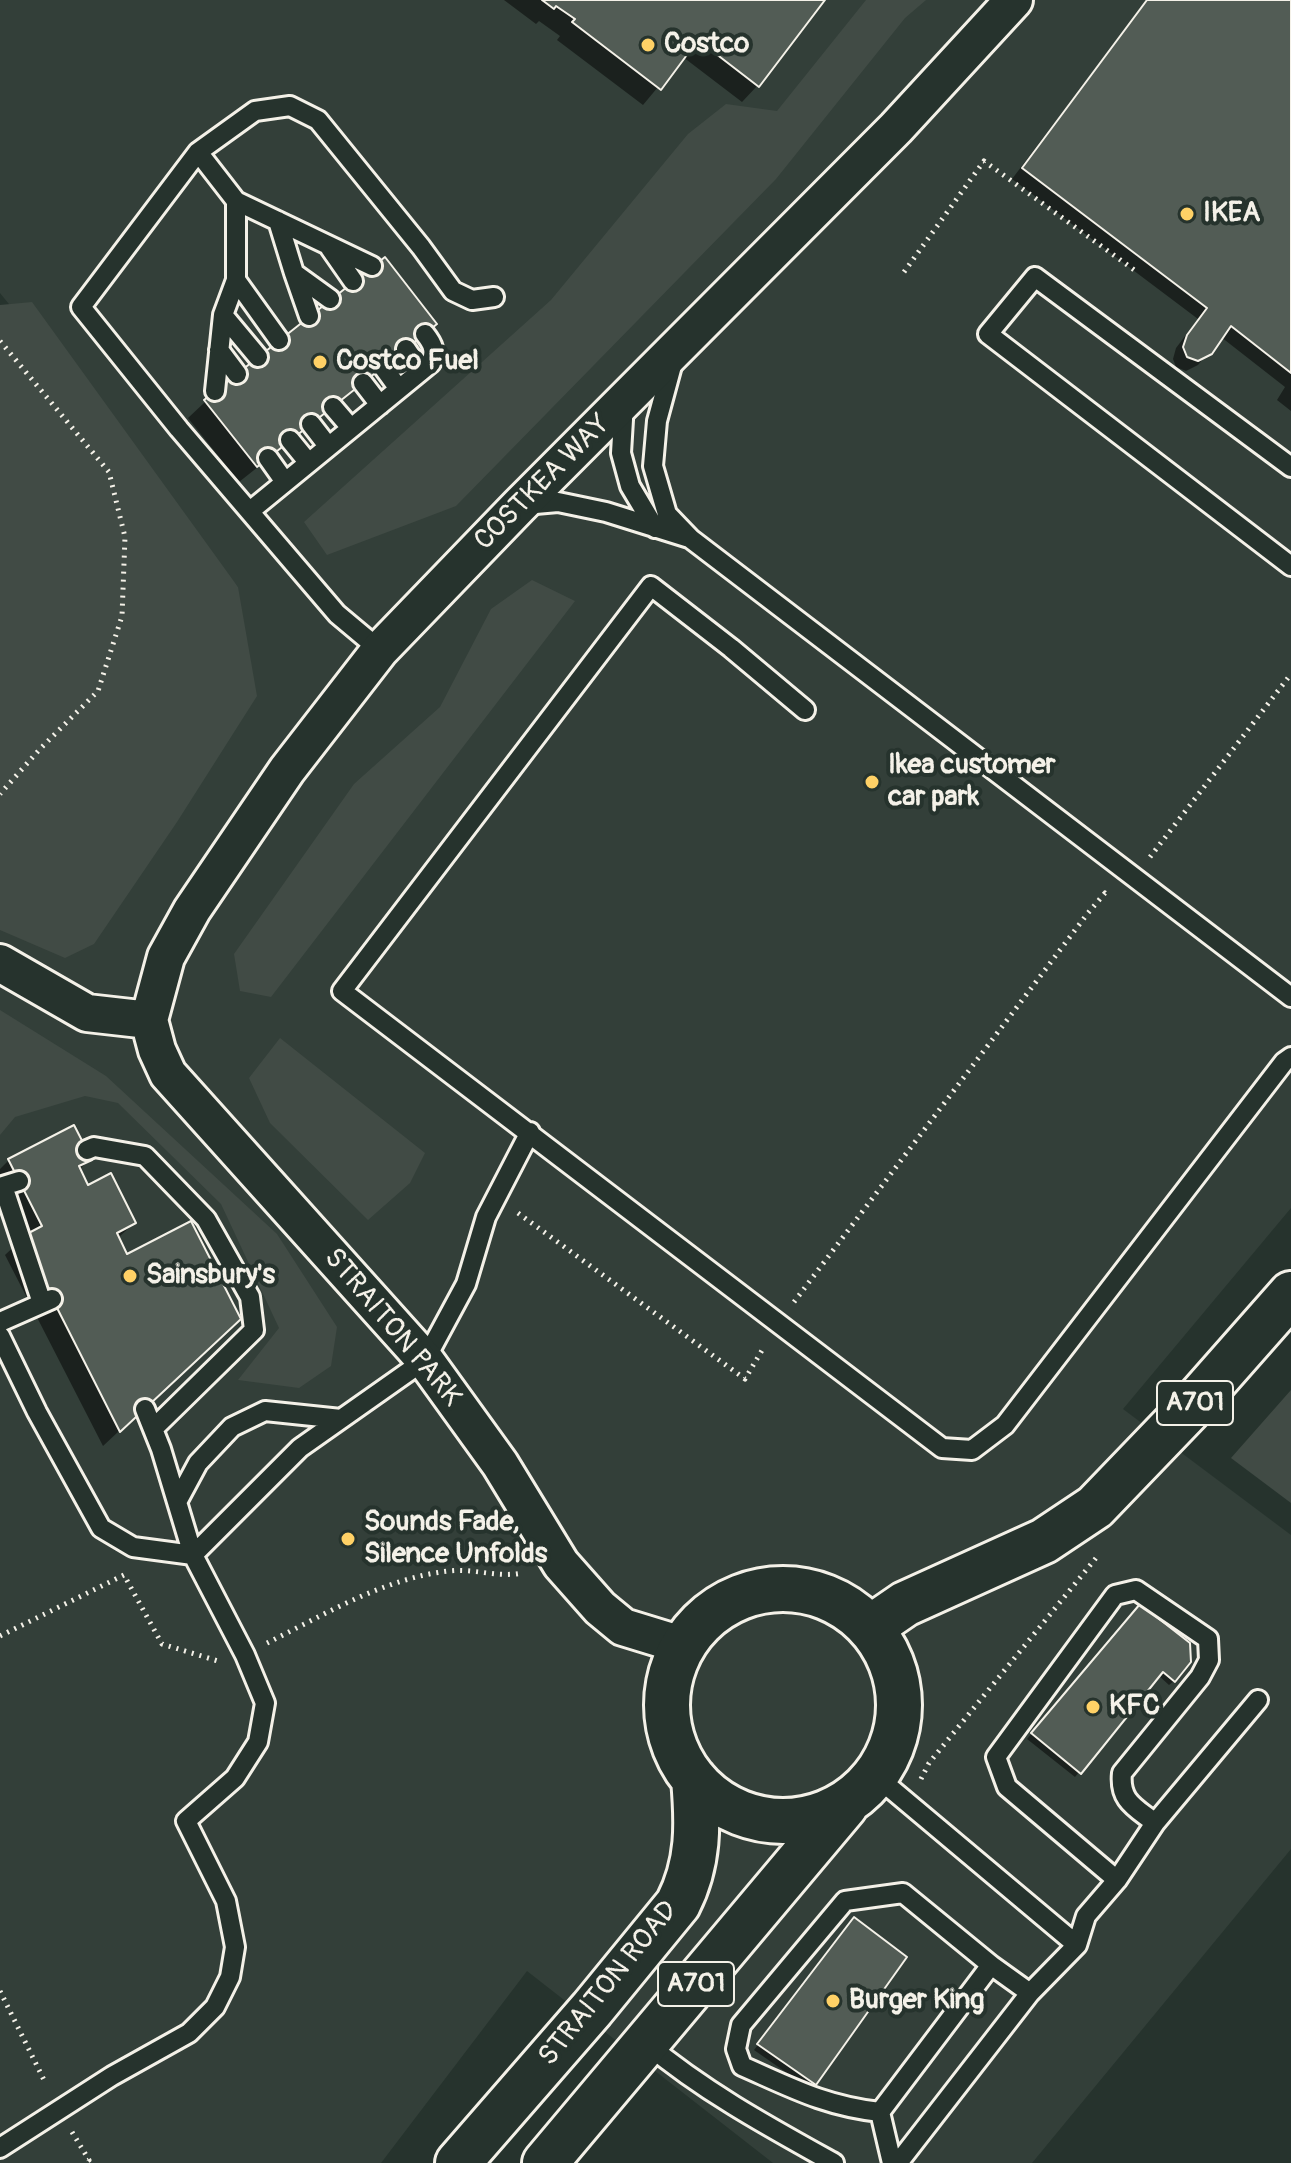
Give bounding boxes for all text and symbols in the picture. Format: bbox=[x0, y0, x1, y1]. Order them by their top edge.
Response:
place label: Costco bbox=[664, 28, 749, 62]
marker: Costco bbox=[639, 36, 657, 54]
place label: IKEA bbox=[1203, 197, 1261, 231]
marker: IKEA bbox=[1178, 205, 1196, 223]
place label: Costco Fuel bbox=[336, 345, 479, 379]
marker: Costco Fuel bbox=[311, 353, 329, 371]
street label: COSTKEA WAY bbox=[468, 408, 618, 558]
place label: Ikea customer car park bbox=[888, 749, 1055, 815]
marker: Ikea customer car park bbox=[863, 773, 881, 791]
street label: STRAITON PARK bbox=[316, 1242, 468, 1414]
place label: Sainsbury's bbox=[146, 1259, 275, 1293]
marker: Sainsbury's bbox=[121, 1267, 139, 1285]
road number: A701 bbox=[1157, 1381, 1233, 1425]
place label: Sounds Fade, Silence Unfolds bbox=[364, 1506, 547, 1572]
marker: Sounds Fade, Silence Unfolds bbox=[339, 1530, 357, 1548]
place label: KFC bbox=[1109, 1690, 1160, 1724]
marker: KFC bbox=[1084, 1698, 1102, 1716]
street label: STRAITON ROAD bbox=[532, 1895, 686, 2073]
road number: A701 bbox=[658, 1962, 734, 2006]
place label: Burger King bbox=[849, 1984, 984, 2018]
marker: Burger King bbox=[824, 1992, 842, 2010]

